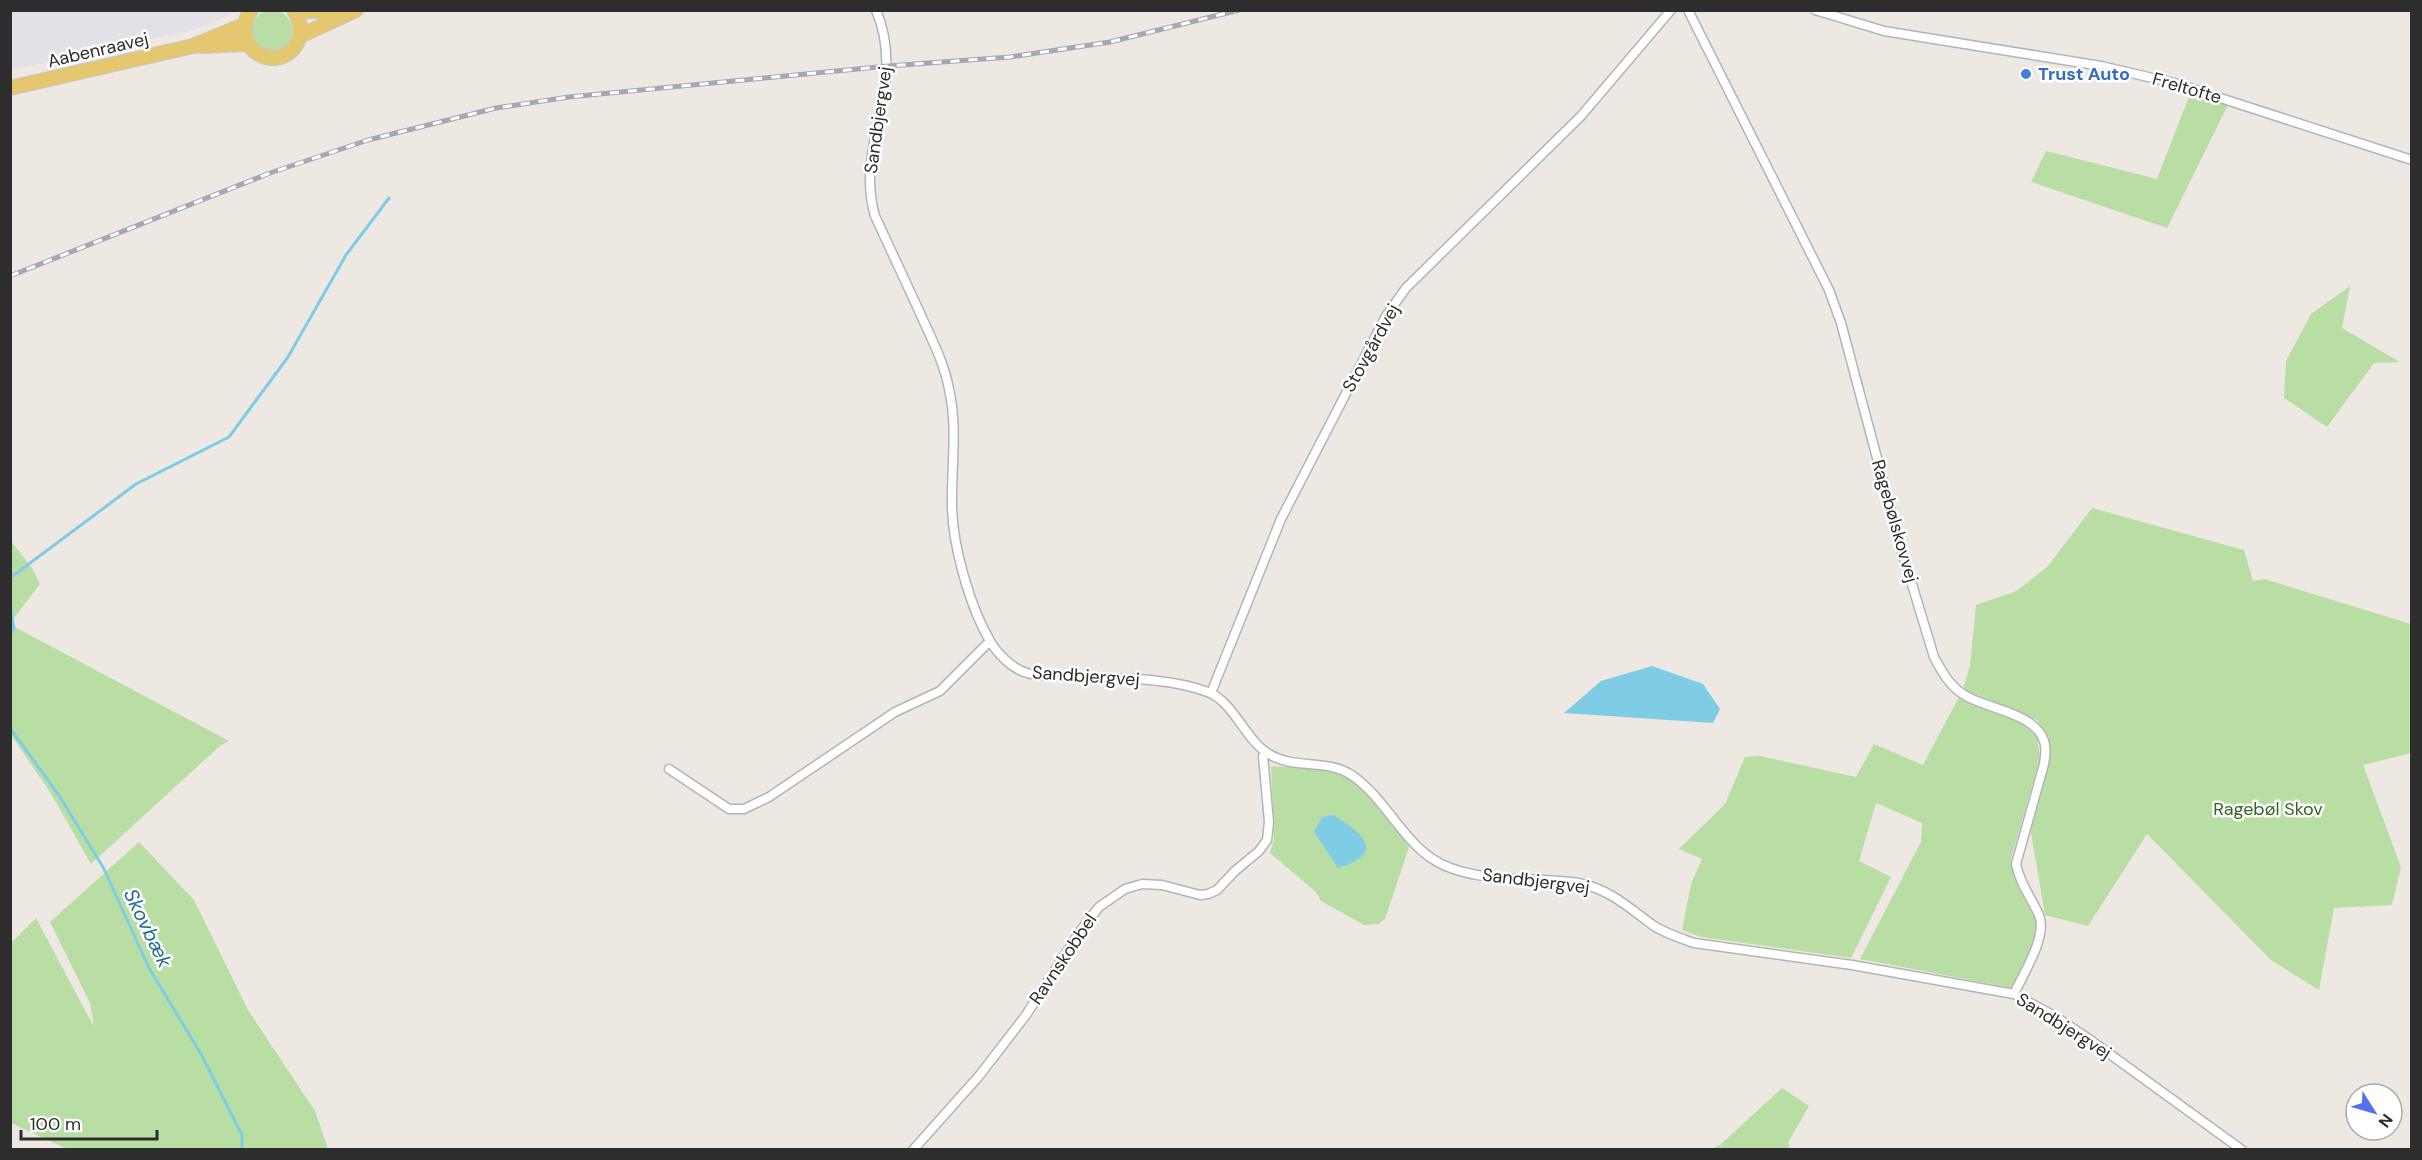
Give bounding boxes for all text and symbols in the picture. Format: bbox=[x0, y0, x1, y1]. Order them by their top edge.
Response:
street label: Aabenraavej bbox=[45, 27, 151, 73]
place label: Trust Auto bbox=[2038, 62, 2130, 86]
street label: Sandbjergvej bbox=[859, 65, 897, 175]
marker: Trust Auto bbox=[2019, 67, 2033, 81]
street label: Freltofte bbox=[2150, 67, 2224, 109]
street label: Stovgårdvej bbox=[1337, 299, 1405, 397]
street label: Ragebølskovvej bbox=[1866, 457, 1924, 585]
street label: Sandbjergvej bbox=[1031, 660, 1141, 692]
park label: Ragebøl Skov bbox=[2213, 797, 2323, 821]
street label: Sandbjergvej bbox=[1481, 863, 1591, 899]
water label: Skovbæk bbox=[118, 884, 179, 972]
street label: Ravnskobbel bbox=[1024, 909, 1102, 1009]
street label: Sandbjergvej bbox=[2012, 987, 2116, 1065]
north arrow bbox=[2344, 1082, 2404, 1142]
scale bar bbox=[21, 1103, 158, 1141]
text: N bbox=[2374, 1110, 2397, 1132]
text: 100 m bbox=[30, 1112, 81, 1136]

